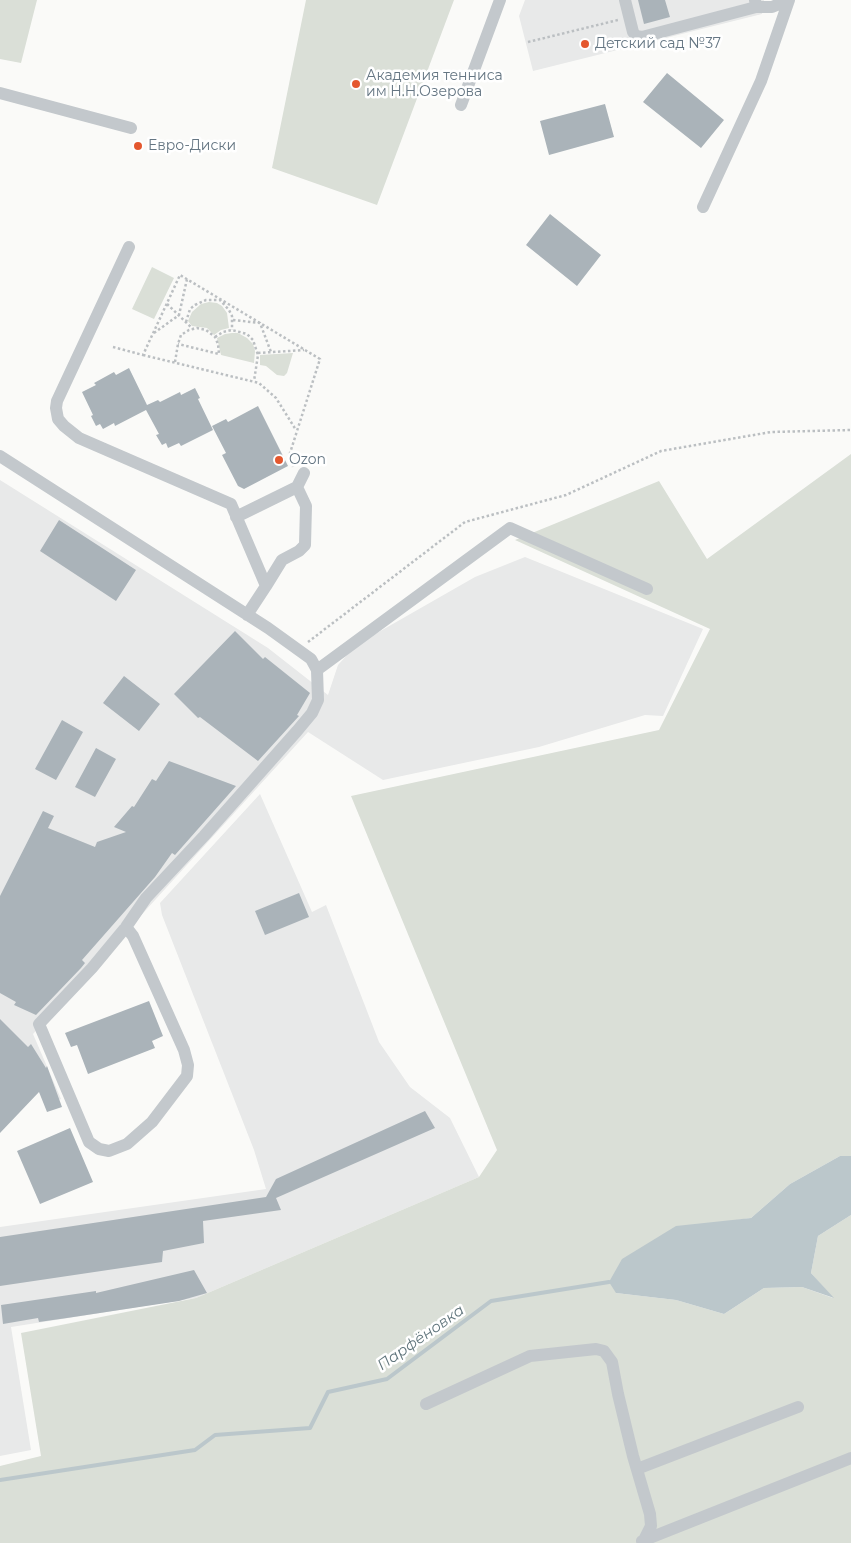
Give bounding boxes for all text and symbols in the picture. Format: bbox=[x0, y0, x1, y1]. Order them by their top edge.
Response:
place label: Детский сад №37 bbox=[595, 36, 721, 52]
marker: Детский сад №37 bbox=[579, 38, 591, 50]
place label: Академия тенниса им Н.Н.Озерова bbox=[366, 68, 503, 100]
marker: Академия тенниса им Н.Н.Озерова bbox=[350, 78, 362, 90]
place label: Евро-Диски bbox=[148, 138, 236, 154]
marker: Евро-Диски bbox=[132, 140, 144, 152]
place label: Ozon bbox=[289, 452, 326, 468]
marker: Ozon bbox=[273, 454, 285, 466]
water label: Парфёновка bbox=[374, 1301, 468, 1375]

